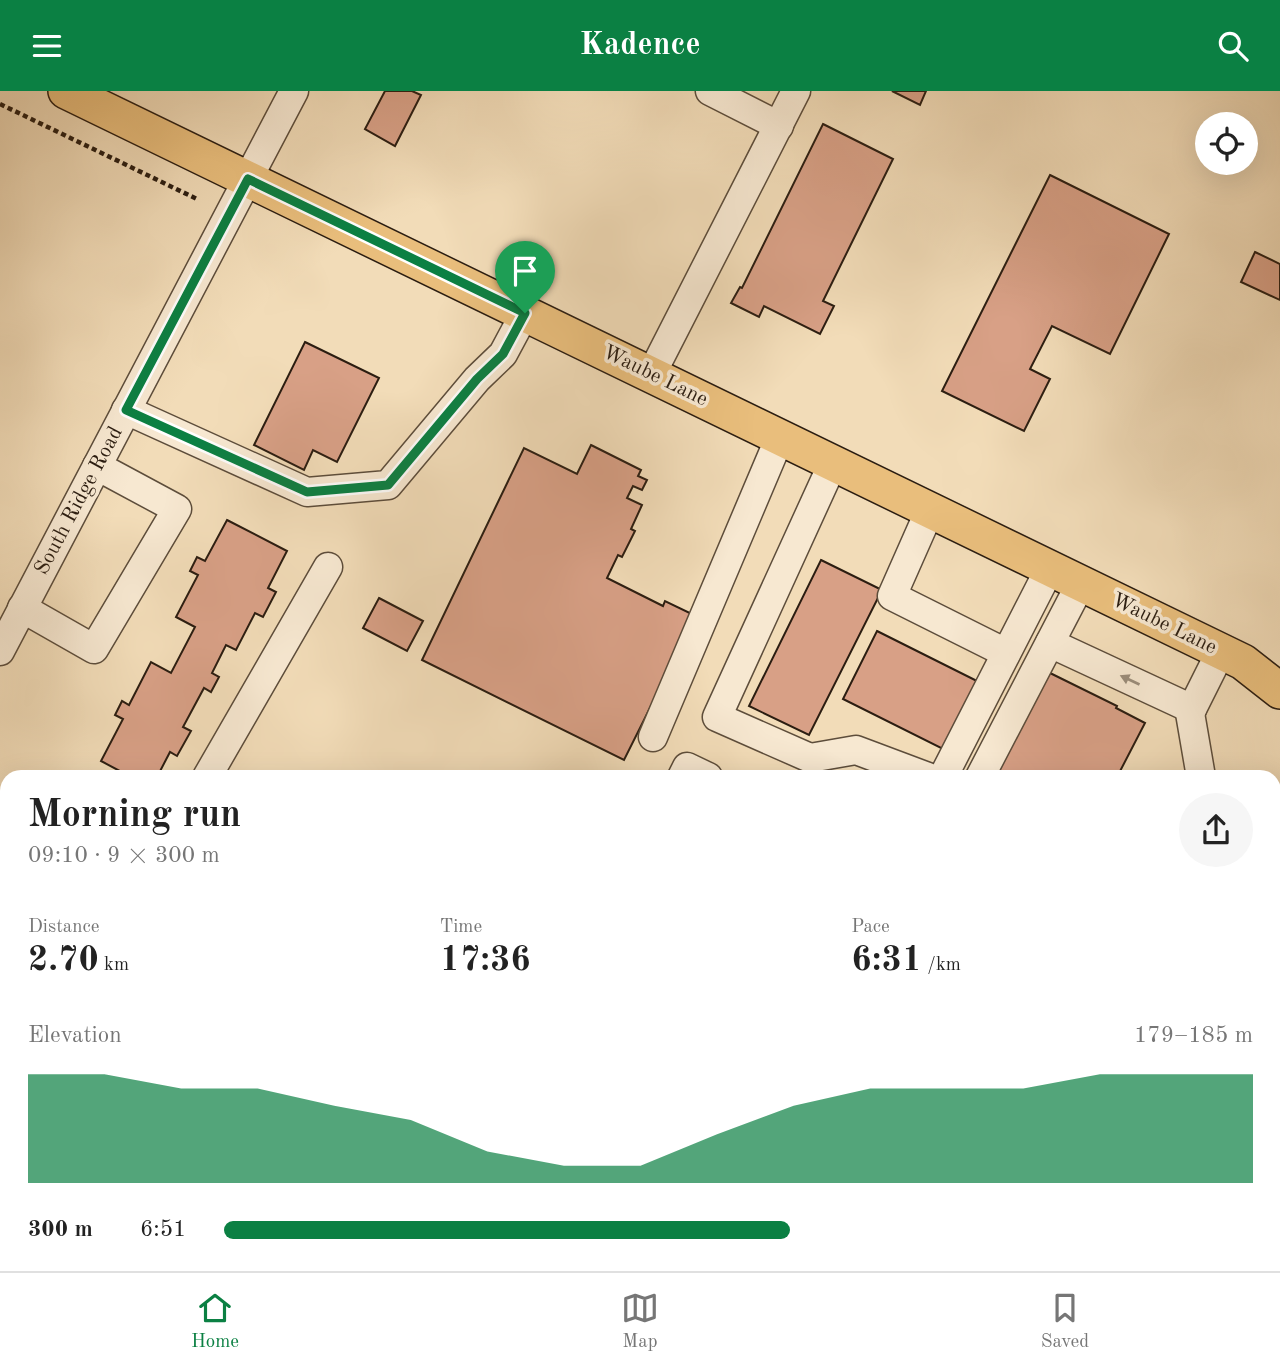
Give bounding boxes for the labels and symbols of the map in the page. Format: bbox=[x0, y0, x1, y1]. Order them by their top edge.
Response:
pin bbox=[495, 241, 555, 313]
street label: Waube Lane bbox=[599, 342, 711, 410]
street label: South Ridge Road bbox=[31, 423, 127, 579]
street label: Waube Lane bbox=[1108, 590, 1220, 658]
one-way arrow bbox=[1120, 674, 1140, 686]

